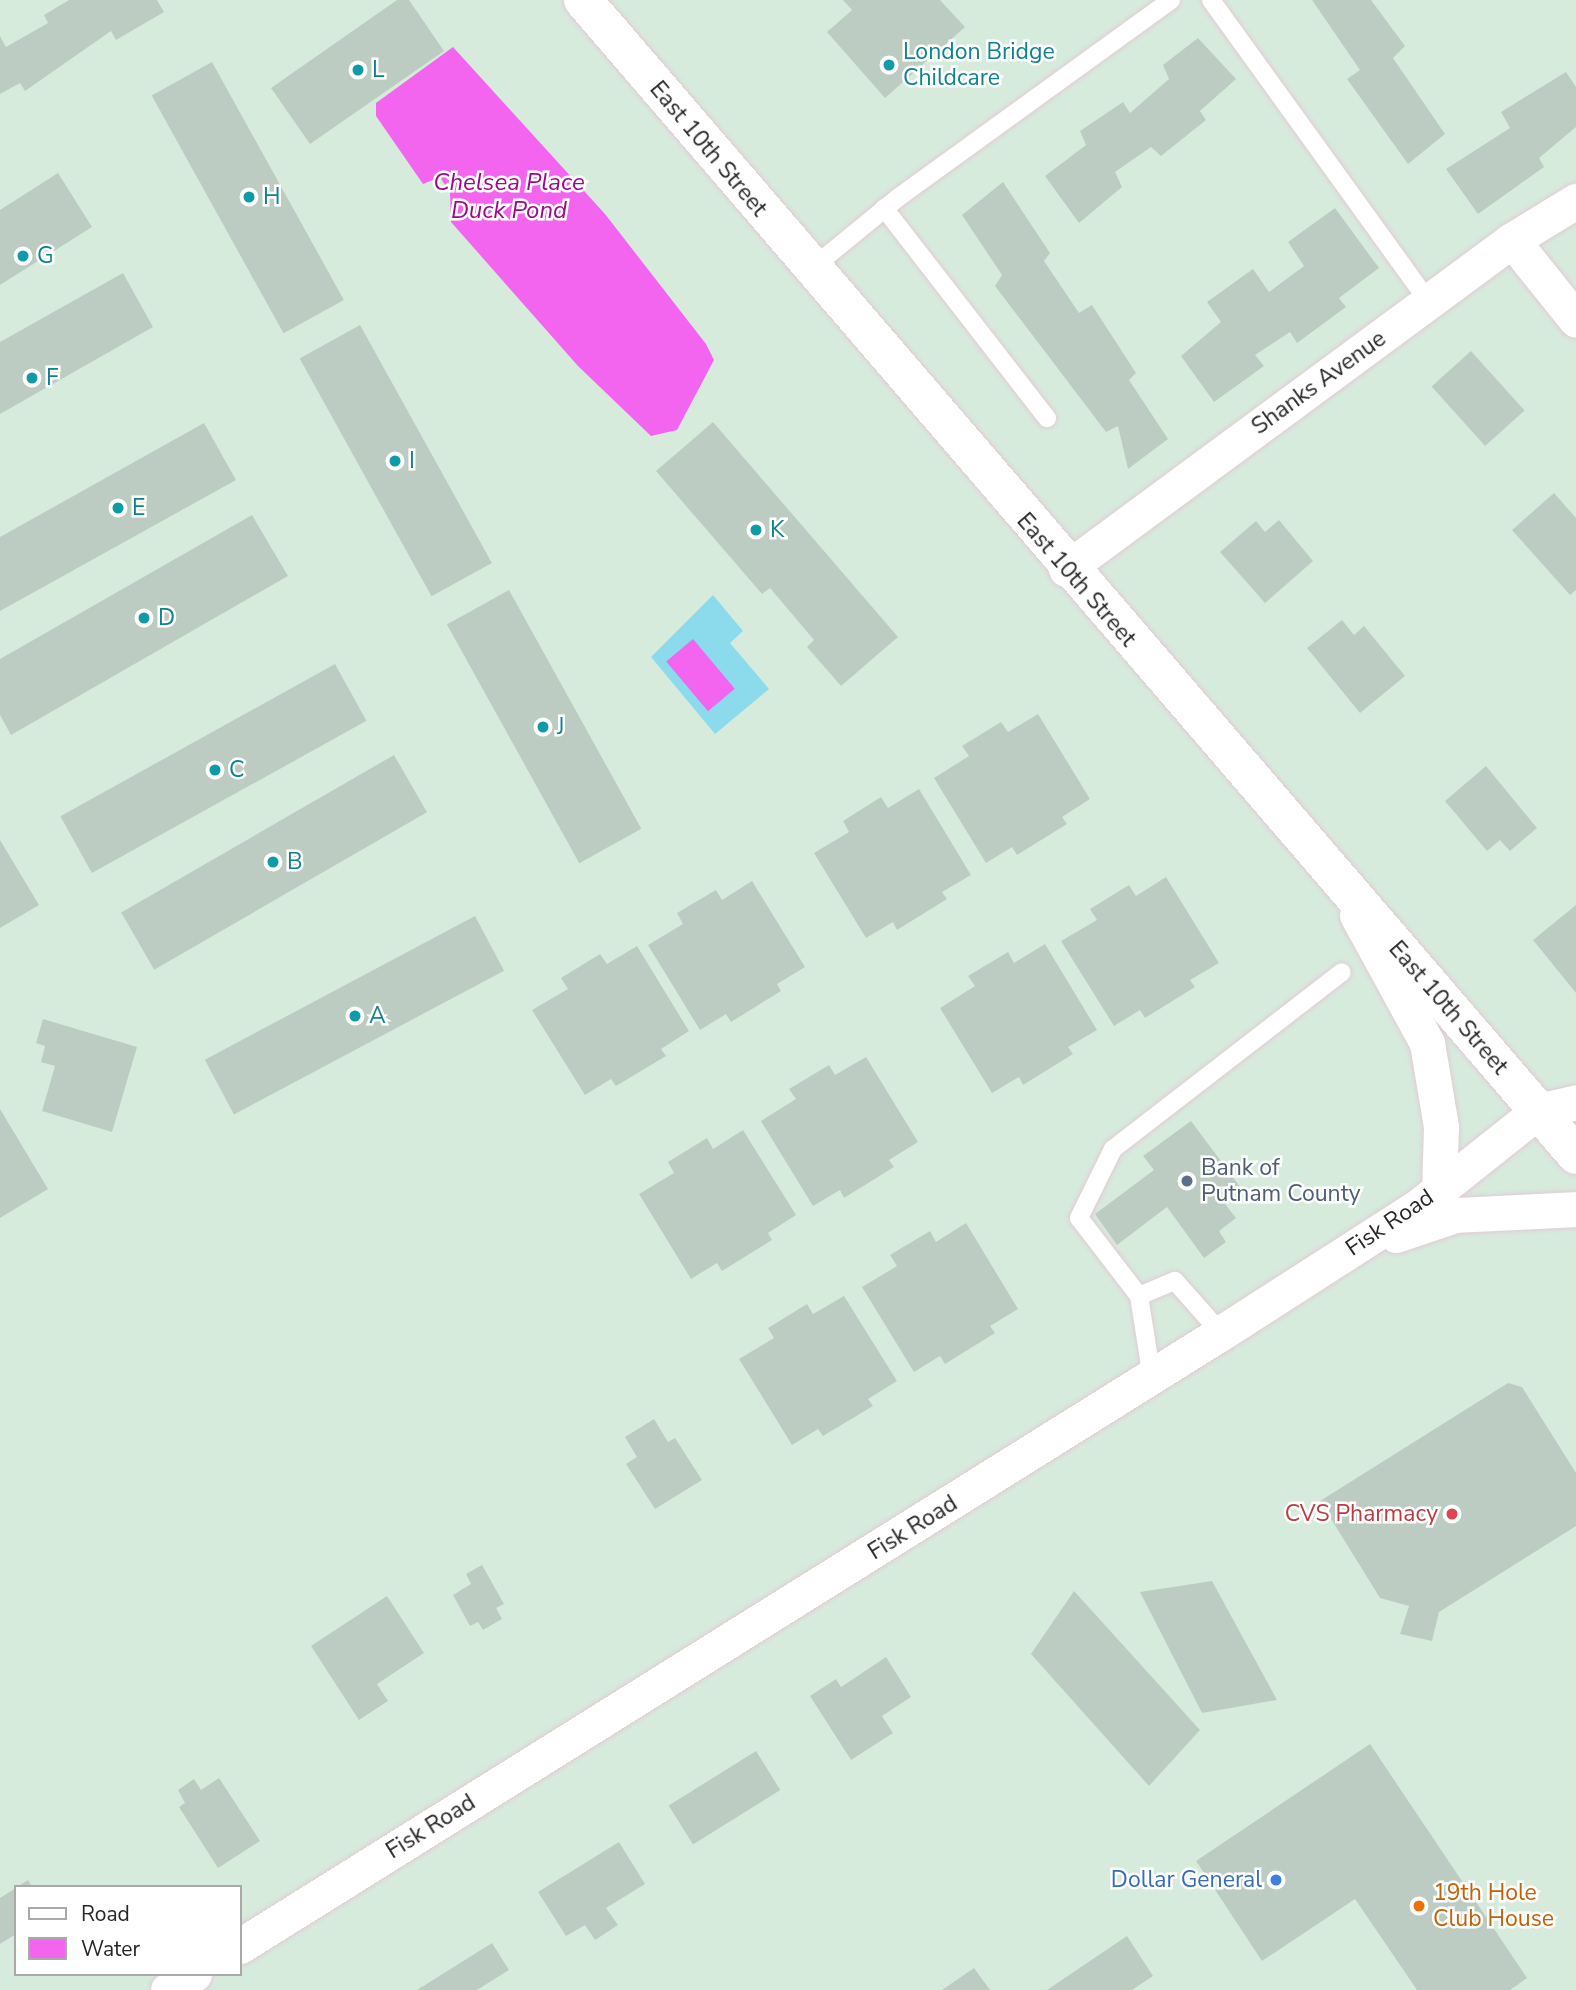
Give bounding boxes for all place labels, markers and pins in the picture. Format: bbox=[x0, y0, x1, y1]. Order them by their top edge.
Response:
place label: London Bridge Childcare bbox=[903, 38, 1055, 92]
place label: L bbox=[372, 56, 384, 84]
marker: London Bridge Childcare bbox=[881, 57, 897, 73]
marker: L bbox=[350, 62, 366, 78]
place label: H bbox=[263, 183, 281, 211]
marker: H bbox=[241, 189, 257, 205]
place label: G bbox=[37, 242, 54, 270]
marker: G bbox=[15, 248, 31, 264]
place label: F bbox=[46, 364, 59, 392]
marker: F bbox=[24, 370, 40, 386]
place label: I bbox=[409, 447, 415, 475]
marker: I bbox=[387, 453, 403, 469]
place label: E bbox=[132, 494, 145, 522]
marker: E bbox=[110, 500, 126, 516]
place label: K bbox=[770, 516, 784, 544]
marker: K bbox=[748, 522, 764, 538]
place label: D bbox=[158, 604, 175, 632]
marker: D bbox=[136, 610, 152, 626]
place label: J bbox=[557, 713, 564, 741]
marker: J bbox=[535, 719, 551, 735]
place label: C bbox=[229, 756, 244, 784]
marker: C bbox=[207, 762, 223, 778]
place label: B bbox=[287, 848, 303, 876]
marker: B bbox=[265, 854, 281, 870]
place label: A bbox=[369, 1002, 386, 1030]
marker: A bbox=[347, 1008, 363, 1024]
place label: Bank of Putnam County bbox=[1201, 1154, 1361, 1208]
marker: Bank of Putnam County bbox=[1179, 1173, 1195, 1189]
place label: CVS Pharmacy bbox=[1285, 1500, 1438, 1528]
marker: CVS Pharmacy bbox=[1444, 1506, 1460, 1522]
place label: Dollar General bbox=[1111, 1866, 1262, 1894]
marker: Dollar General bbox=[1268, 1872, 1284, 1888]
place label: 19th Hole Club House bbox=[1433, 1879, 1554, 1933]
marker: 19th Hole Club House bbox=[1411, 1898, 1427, 1914]

